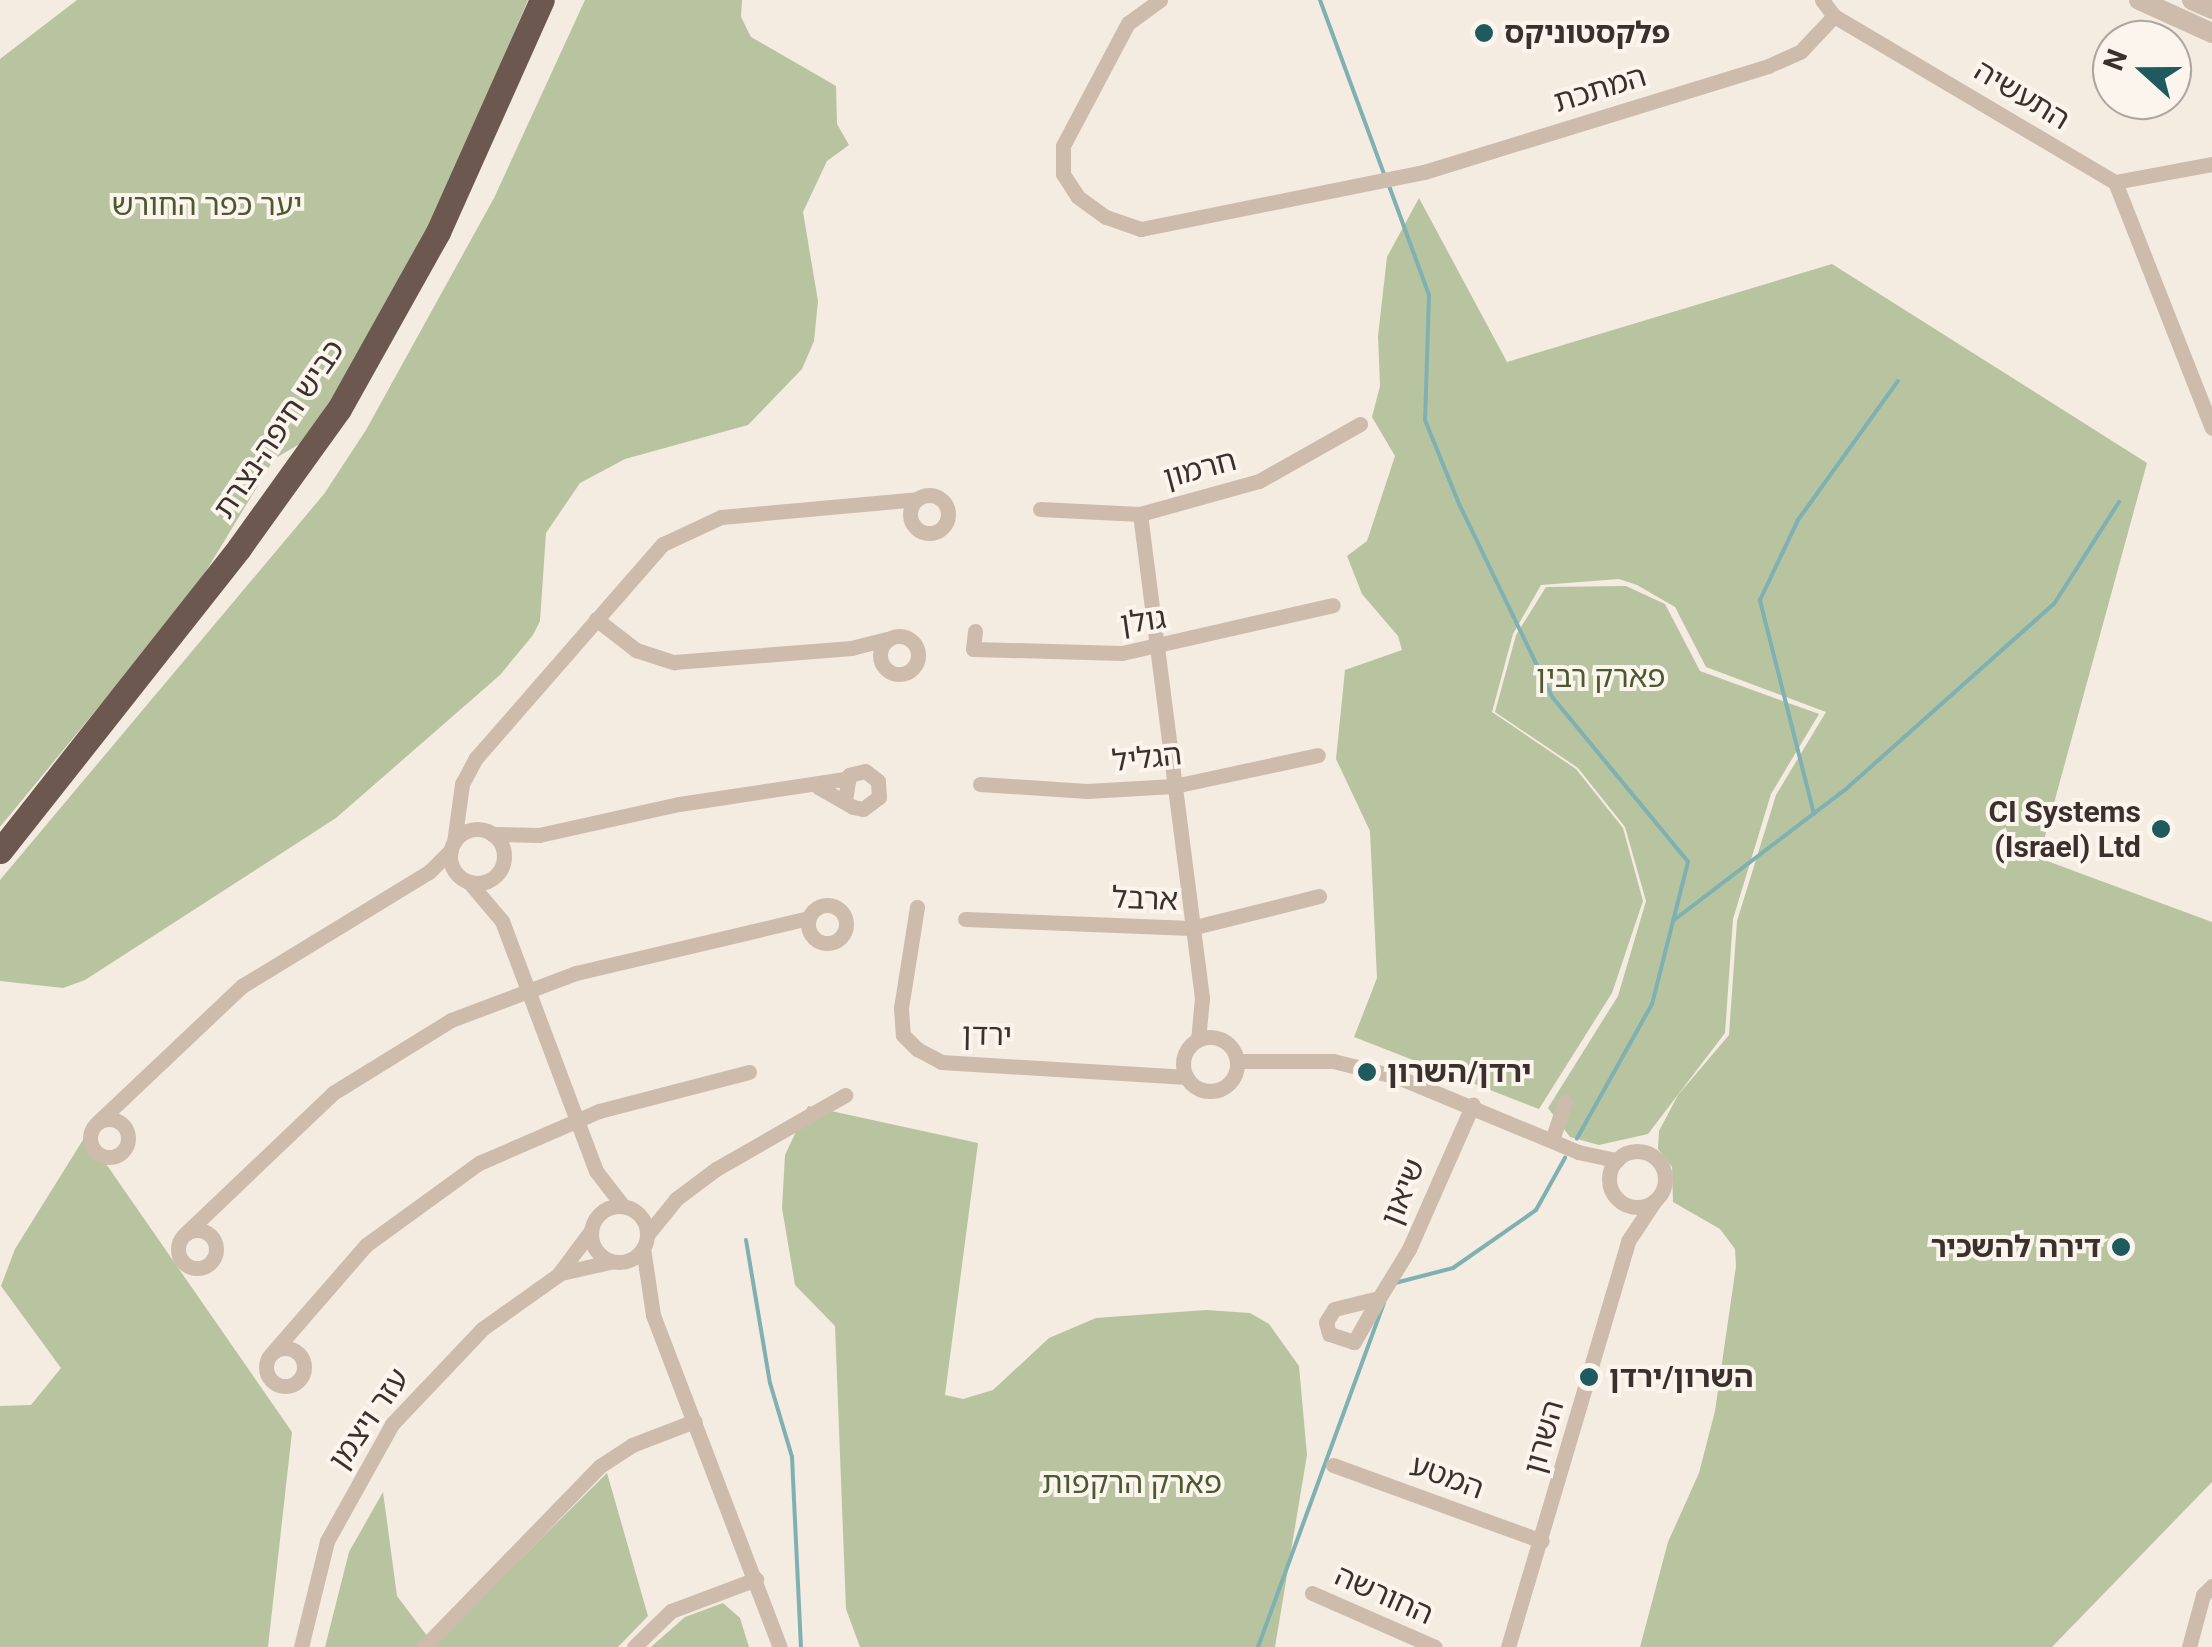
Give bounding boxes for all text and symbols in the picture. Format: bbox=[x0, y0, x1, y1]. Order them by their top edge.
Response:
place label: פלקסטוניקס bbox=[1504, 15, 1670, 51]
north arrow bbox=[2092, 20, 2192, 120]
marker: פלקסטוניקס bbox=[1473, 22, 1495, 44]
text: N bbox=[2096, 45, 2134, 75]
street label: התעשיה bbox=[1968, 53, 2076, 137]
street label: המתכת bbox=[1550, 58, 1650, 120]
park label: יער כפר החורש bbox=[112, 187, 302, 223]
street label: כביש חיפה-נצרת bbox=[206, 333, 352, 525]
street label: חרמון bbox=[1160, 442, 1240, 496]
street label: גולן bbox=[1118, 600, 1168, 642]
park label: פארק רבין bbox=[1536, 659, 1666, 695]
street label: הגליל bbox=[1110, 736, 1184, 780]
place label: CI Systems (Israel) Ltd bbox=[1988, 794, 2141, 864]
marker: CI Systems (Israel) Ltd bbox=[2150, 818, 2172, 840]
street label: ארבל bbox=[1111, 880, 1179, 918]
street label: ירדן bbox=[962, 1017, 1012, 1053]
place label: ירדן/השרון bbox=[1387, 1054, 1531, 1090]
marker: ירדן/השרון bbox=[1356, 1061, 1378, 1083]
street label: שיאון bbox=[1373, 1153, 1433, 1231]
place label: דירה להשכיר bbox=[1930, 1229, 2101, 1265]
marker: דירה להשכיר bbox=[2110, 1236, 2132, 1258]
place label: השרון/ירדן bbox=[1609, 1359, 1753, 1395]
street label: עזר ויצמן bbox=[321, 1362, 417, 1476]
marker: השרון/ירדן bbox=[1578, 1366, 1600, 1388]
street label: השרון bbox=[1516, 1396, 1572, 1478]
street label: המטע bbox=[1405, 1447, 1489, 1507]
park label: פארק הרקפות bbox=[1042, 1465, 1222, 1501]
street label: החורשה bbox=[1329, 1557, 1439, 1633]

